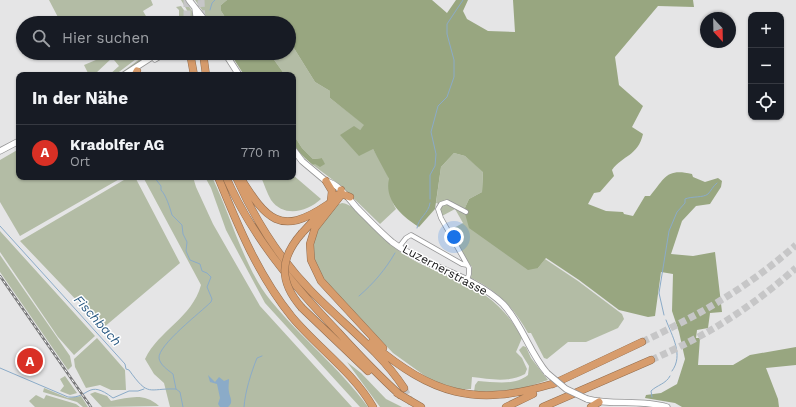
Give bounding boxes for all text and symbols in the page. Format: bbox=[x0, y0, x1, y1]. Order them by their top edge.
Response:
north arrow bbox=[700, 12, 736, 48]
map controls bbox=[748, 12, 784, 120]
button: + bbox=[748, 12, 784, 48]
search box bbox=[16, 16, 296, 60]
icon: search bbox=[30, 27, 52, 49]
text: Hier suchen bbox=[62, 29, 149, 47]
button: − bbox=[748, 48, 784, 84]
button: locate bbox=[748, 84, 784, 120]
text: In der Nähe bbox=[32, 88, 128, 108]
text: Kradolfer AG bbox=[70, 136, 164, 154]
text: A bbox=[41, 145, 49, 160]
text: 770 m bbox=[241, 145, 280, 160]
text: Ort bbox=[70, 154, 90, 169]
your location bbox=[444, 227, 464, 247]
street label: Luzernerstrasse bbox=[400, 242, 490, 298]
water label: Fischbach bbox=[71, 292, 124, 349]
pin: A bbox=[17, 346, 43, 376]

